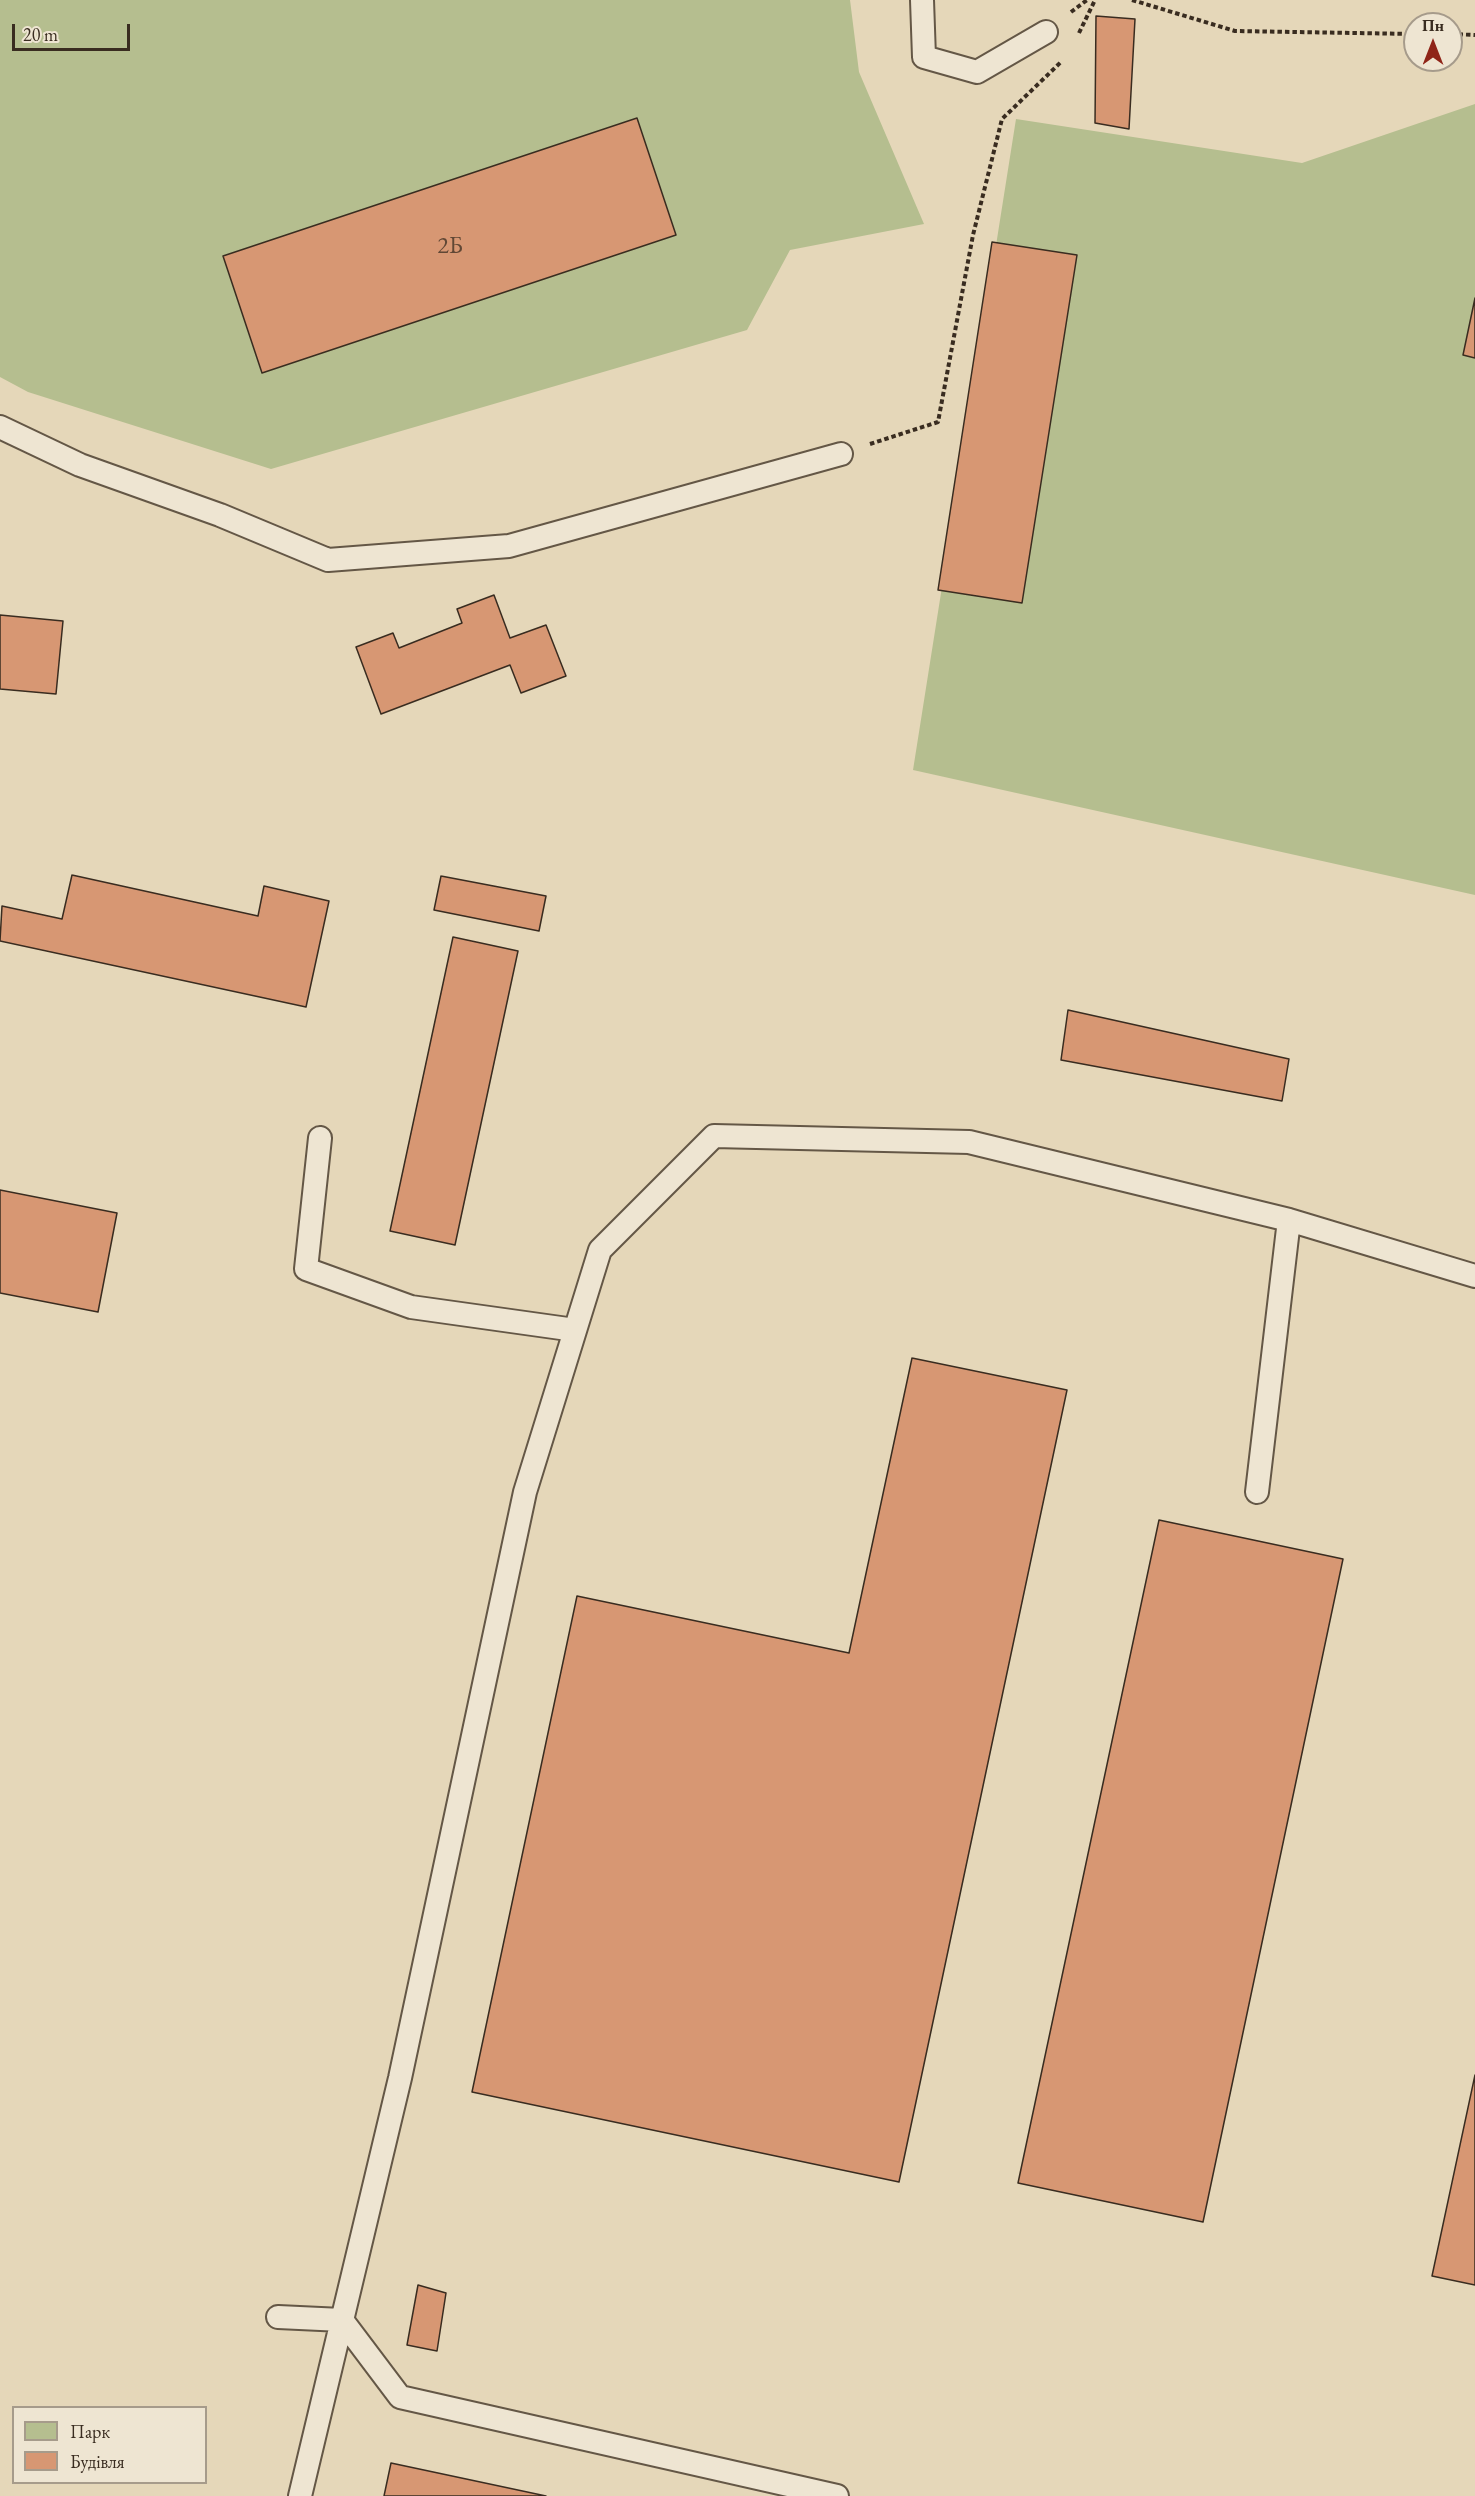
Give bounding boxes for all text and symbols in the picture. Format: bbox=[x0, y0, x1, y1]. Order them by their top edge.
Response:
scale bar bbox=[15, 12, 134, 50]
north arrow bbox=[1403, 12, 1463, 72]
text: Пн bbox=[1422, 15, 1444, 36]
text: 20 m bbox=[23, 23, 58, 46]
house number: 2Б bbox=[437, 232, 463, 260]
legend bbox=[12, 2406, 207, 2484]
text: Парк bbox=[70, 2420, 110, 2443]
text: Будівля bbox=[70, 2450, 125, 2473]

